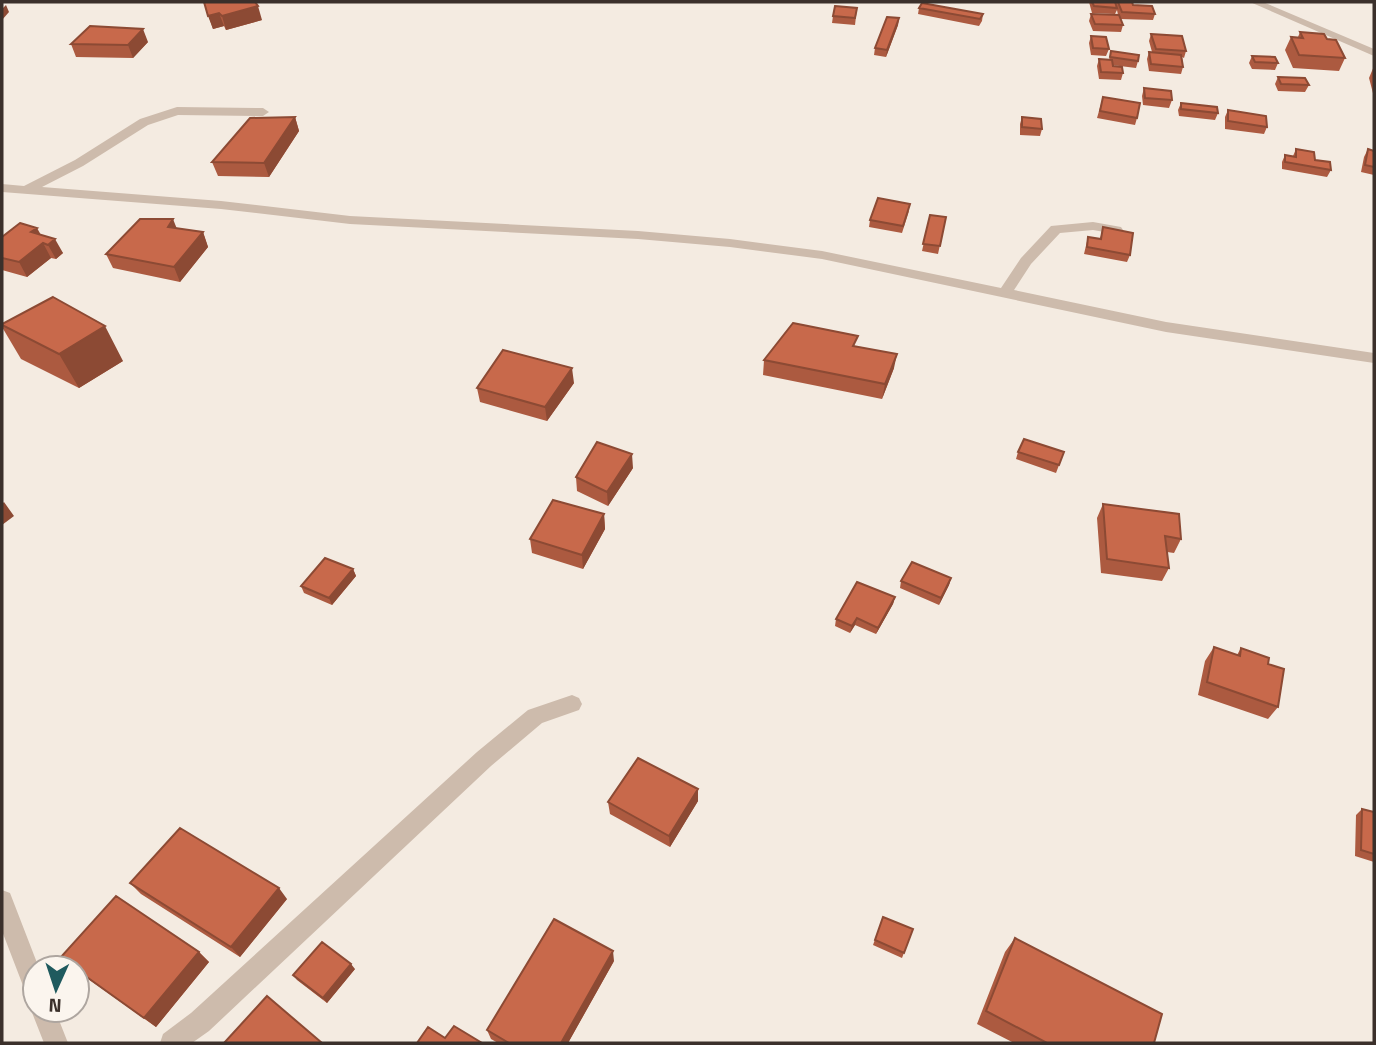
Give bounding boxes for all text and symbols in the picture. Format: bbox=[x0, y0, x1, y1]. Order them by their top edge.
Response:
north arrow bbox=[21, 954, 91, 1024]
text: N bbox=[48, 992, 62, 1021]

